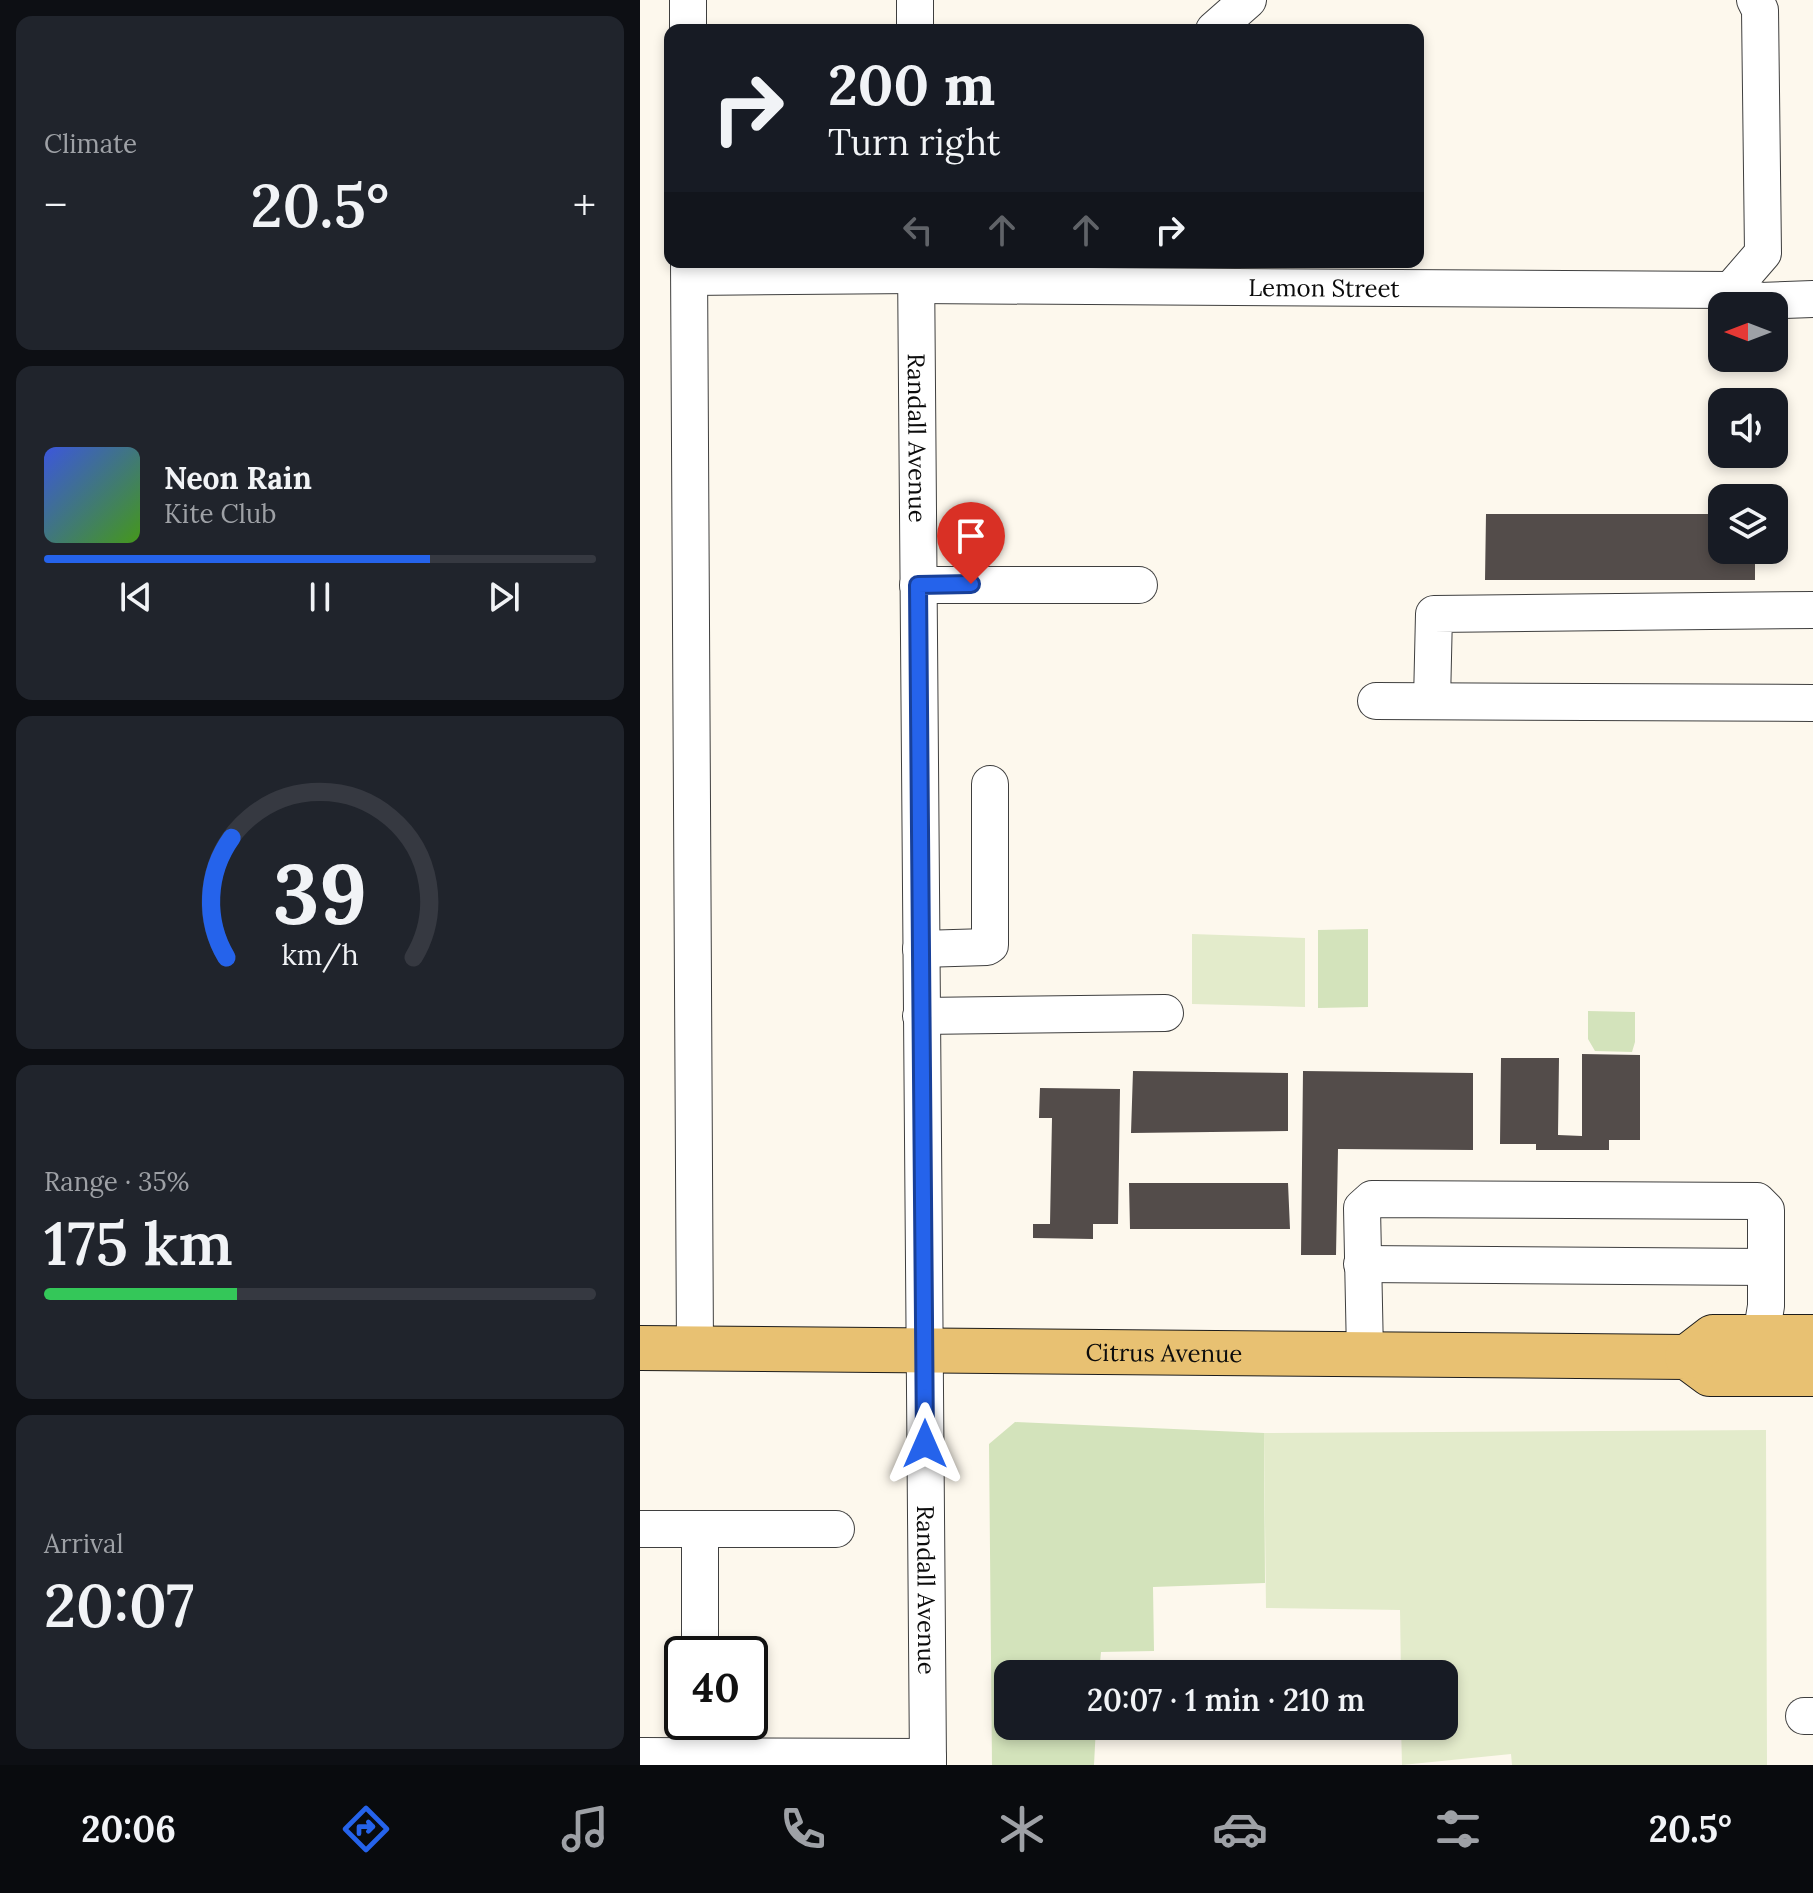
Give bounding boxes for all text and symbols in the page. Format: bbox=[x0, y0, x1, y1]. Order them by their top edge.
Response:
text: 200 m bbox=[828, 49, 995, 120]
icon: right bbox=[696, 56, 800, 160]
text: Turn right bbox=[828, 119, 1001, 165]
text: Climate bbox=[44, 127, 137, 160]
text: 20.5° bbox=[250, 167, 390, 243]
text: − bbox=[44, 177, 67, 233]
text: + bbox=[573, 177, 596, 233]
icon: left bbox=[896, 208, 940, 252]
icon: ahead bbox=[980, 208, 1024, 252]
icon: ahead bbox=[1064, 208, 1108, 252]
icon: right bbox=[1148, 208, 1192, 252]
street label: Lemon Street bbox=[1248, 272, 1400, 303]
north arrow bbox=[1708, 292, 1788, 372]
map controls bbox=[1708, 292, 1788, 564]
street label: Randall Avenue bbox=[901, 353, 934, 523]
button: sound bbox=[1708, 388, 1788, 468]
text: Neon Rain bbox=[164, 459, 312, 497]
button: layers bbox=[1708, 484, 1788, 564]
text: Kite Club bbox=[164, 497, 276, 530]
pin bbox=[937, 502, 1005, 584]
icon: arrive bbox=[949, 514, 993, 558]
icon: previous bbox=[114, 575, 158, 619]
icon: pause bbox=[298, 575, 342, 619]
icon: next bbox=[482, 575, 526, 619]
text: 39 bbox=[273, 840, 367, 947]
text: km/h bbox=[281, 937, 359, 974]
text: Range · 35% bbox=[44, 1165, 189, 1198]
text: 175 km bbox=[44, 1205, 233, 1281]
street label: Citrus Avenue bbox=[1085, 1336, 1243, 1369]
position arrow bbox=[883, 1402, 967, 1486]
street label: Randall Avenue bbox=[910, 1505, 943, 1675]
text: Arrival bbox=[44, 1527, 123, 1560]
text: 20:07 bbox=[44, 1567, 194, 1643]
speed limit sign: 40 bbox=[664, 1636, 768, 1740]
text: 20:07 · 1 min · 210 m bbox=[1087, 1681, 1365, 1719]
icon: directions bbox=[338, 1801, 394, 1857]
icon: music bbox=[557, 1801, 613, 1857]
icon: phone bbox=[775, 1801, 831, 1857]
icon: climate bbox=[994, 1801, 1050, 1857]
icon: car bbox=[1212, 1801, 1268, 1857]
icon: filters bbox=[1430, 1801, 1486, 1857]
text: 20:06 bbox=[81, 1806, 176, 1852]
text: 20.5° bbox=[1649, 1806, 1732, 1852]

